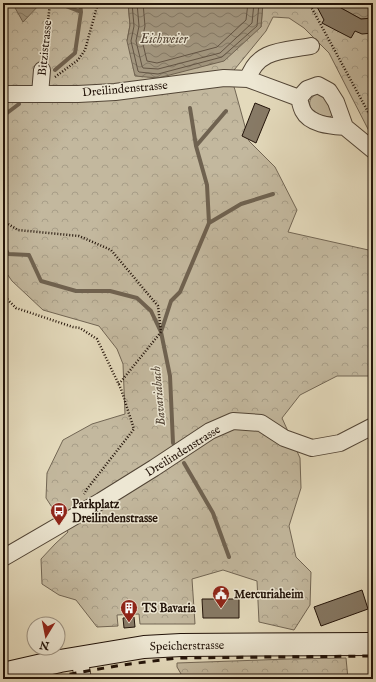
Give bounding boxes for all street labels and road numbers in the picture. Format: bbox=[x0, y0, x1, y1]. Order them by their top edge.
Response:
street label: Bitzistrasse bbox=[35, 19, 55, 77]
street label: Dreilindenstrasse bbox=[82, 78, 169, 100]
street label: Dreilindenstrasse bbox=[143, 422, 224, 480]
street label: Speicherstrasse bbox=[150, 638, 225, 655]

